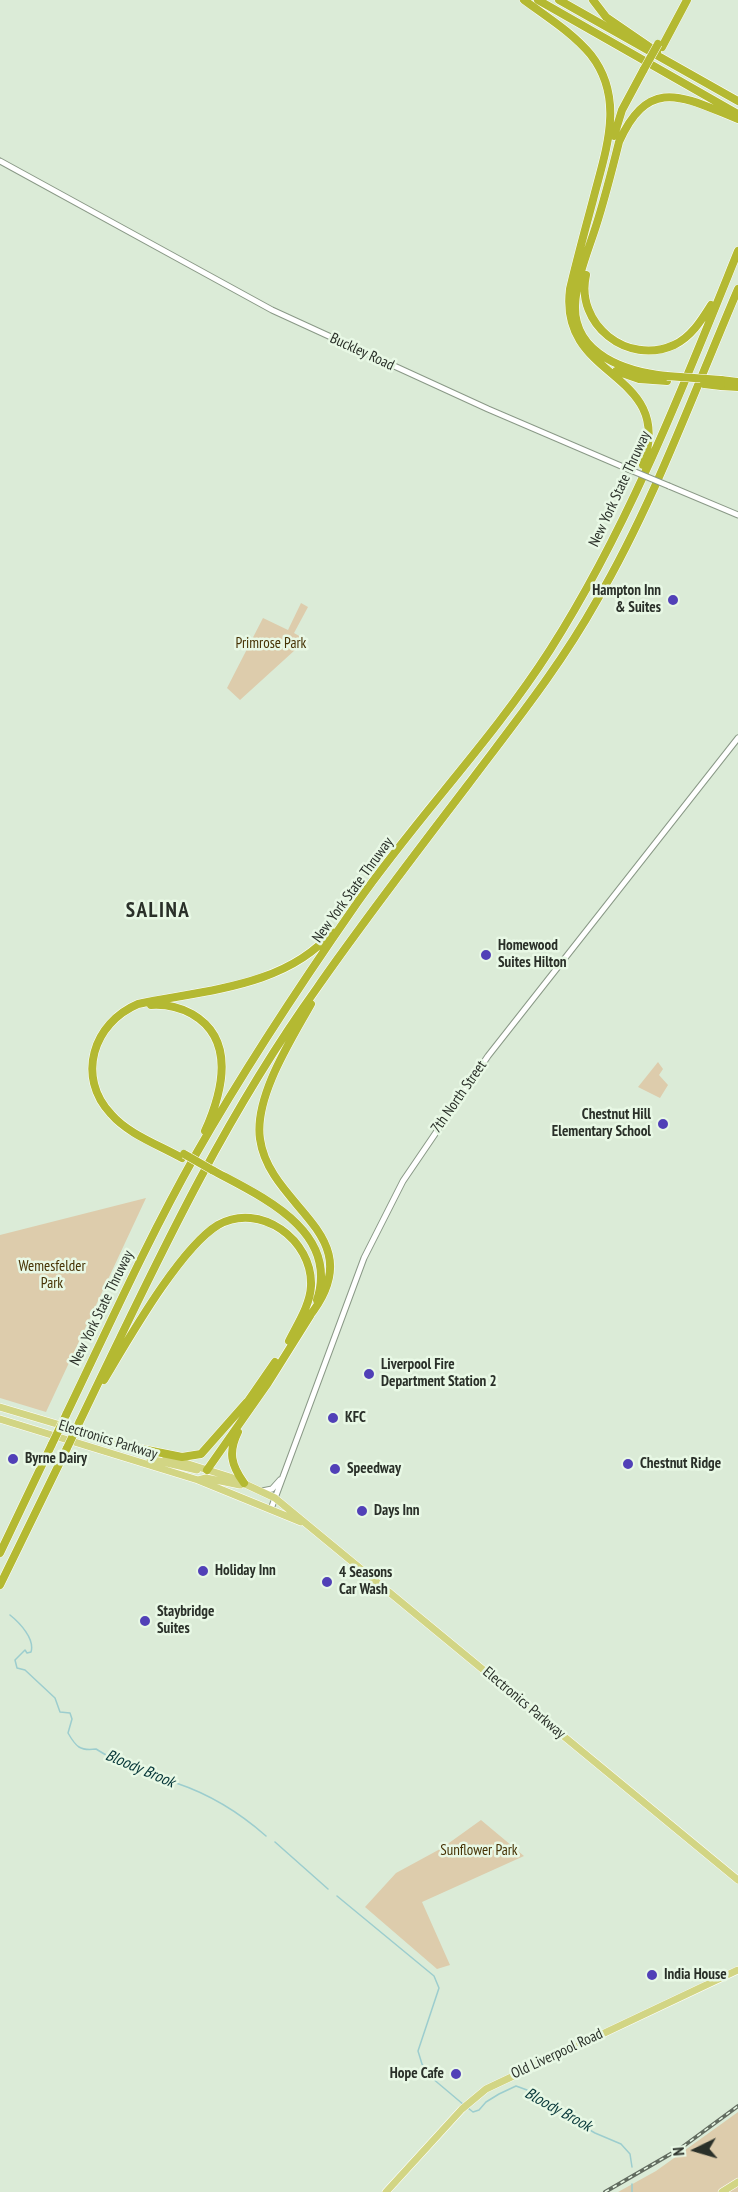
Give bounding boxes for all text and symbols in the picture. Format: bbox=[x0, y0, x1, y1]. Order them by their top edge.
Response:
street label: Buckley Road bbox=[327, 329, 397, 375]
street label: New York State Thruway bbox=[585, 428, 655, 550]
place label: Hampton Inn & Suites bbox=[592, 582, 661, 617]
marker: Hampton Inn & Suites bbox=[666, 593, 680, 607]
park label: Primrose Park bbox=[236, 635, 306, 653]
street label: New York State Thruway bbox=[309, 834, 397, 946]
district label: SALINA bbox=[126, 898, 190, 924]
place label: Homewood Suites Hilton bbox=[498, 937, 567, 972]
marker: Homewood Suites Hilton bbox=[479, 948, 493, 962]
street label: 7th North Street bbox=[427, 1057, 491, 1137]
place label: Chestnut Hill Elementary School bbox=[552, 1106, 651, 1141]
marker: Chestnut Hill Elementary School bbox=[656, 1117, 670, 1131]
street label: New York State Thruway bbox=[66, 1247, 138, 1369]
park label: Wemesfelder Park bbox=[19, 1258, 85, 1293]
place label: Liverpool Fire Department Station 2 bbox=[381, 1356, 497, 1391]
marker: Liverpool Fire Department Station 2 bbox=[362, 1367, 376, 1381]
place label: KFC bbox=[345, 1409, 366, 1427]
marker: KFC bbox=[326, 1411, 340, 1425]
street label: Electronics Parkway bbox=[56, 1416, 160, 1464]
place label: Byrne Dairy bbox=[25, 1450, 87, 1468]
marker: Byrne Dairy bbox=[6, 1452, 20, 1466]
place label: Chestnut Ridge bbox=[640, 1455, 721, 1473]
marker: Chestnut Ridge bbox=[621, 1457, 635, 1471]
place label: Speedway bbox=[347, 1460, 401, 1478]
marker: Speedway bbox=[328, 1462, 342, 1476]
place label: Days Inn bbox=[374, 1502, 420, 1520]
marker: Days Inn bbox=[355, 1504, 369, 1518]
place label: Holiday Inn bbox=[215, 1562, 276, 1580]
marker: Holiday Inn bbox=[196, 1564, 210, 1578]
place label: 4 Seasons Car Wash bbox=[339, 1564, 392, 1599]
marker: 4 Seasons Car Wash bbox=[320, 1575, 334, 1589]
place label: Staybridge Suites bbox=[157, 1603, 214, 1638]
marker: Staybridge Suites bbox=[138, 1614, 152, 1628]
street label: Electronics Parkway bbox=[479, 1663, 569, 1743]
water label: Bloody Brook bbox=[102, 1746, 178, 1792]
park label: Sunflower Park bbox=[440, 1842, 518, 1860]
place label: India House bbox=[664, 1966, 727, 1984]
marker: India House bbox=[645, 1968, 659, 1982]
street label: Old Liverpool Road bbox=[508, 2025, 606, 2083]
place label: Hope Cafe bbox=[390, 2065, 444, 2083]
marker: Hope Cafe bbox=[449, 2067, 463, 2081]
water label: Bloody Brook bbox=[521, 2084, 595, 2136]
north arrow bbox=[666, 2120, 726, 2180]
text: N bbox=[668, 2146, 688, 2157]

